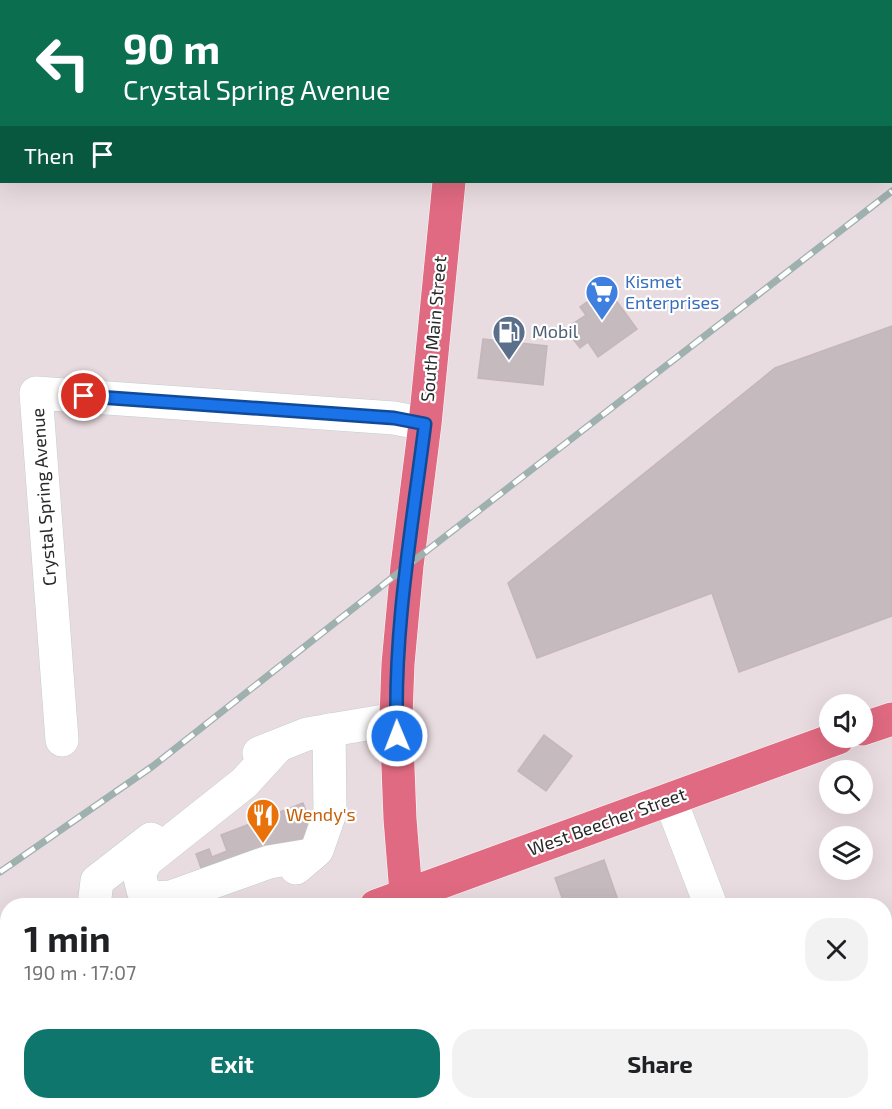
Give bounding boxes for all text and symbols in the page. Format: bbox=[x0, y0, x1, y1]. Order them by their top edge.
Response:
text: 90 m bbox=[123, 22, 220, 72]
icon: left bbox=[24, 24, 102, 102]
text: Crystal Spring Avenue bbox=[123, 73, 391, 105]
icon: arrive bbox=[86, 138, 119, 171]
text: Then bbox=[24, 142, 74, 168]
street label: South Main Street bbox=[416, 255, 450, 403]
place label: Kismet Enterprises bbox=[625, 270, 719, 313]
supermarket icon: Kismet Enterprises bbox=[584, 274, 620, 321]
fuel station icon: Mobil bbox=[491, 314, 527, 361]
place label: Mobil bbox=[532, 320, 579, 342]
pin bbox=[58, 370, 109, 421]
icon: arrive bbox=[67, 379, 100, 412]
street label: Crystal Spring Avenue bbox=[26, 407, 60, 587]
map controls bbox=[819, 694, 873, 880]
button: sound bbox=[819, 694, 873, 748]
position arrow bbox=[365, 704, 429, 768]
button: search bbox=[819, 760, 873, 814]
street label: West Beecher Street bbox=[525, 782, 689, 860]
restaurant icon: Wendy's bbox=[245, 797, 281, 844]
place label: Wendy's bbox=[286, 803, 356, 825]
button: layers bbox=[819, 826, 873, 880]
text: 1 min bbox=[24, 916, 111, 959]
button: close bbox=[805, 918, 868, 981]
text: 190 m · 17:07 bbox=[24, 960, 136, 984]
button: Exit bbox=[24, 1029, 440, 1098]
button: Share bbox=[452, 1029, 868, 1098]

